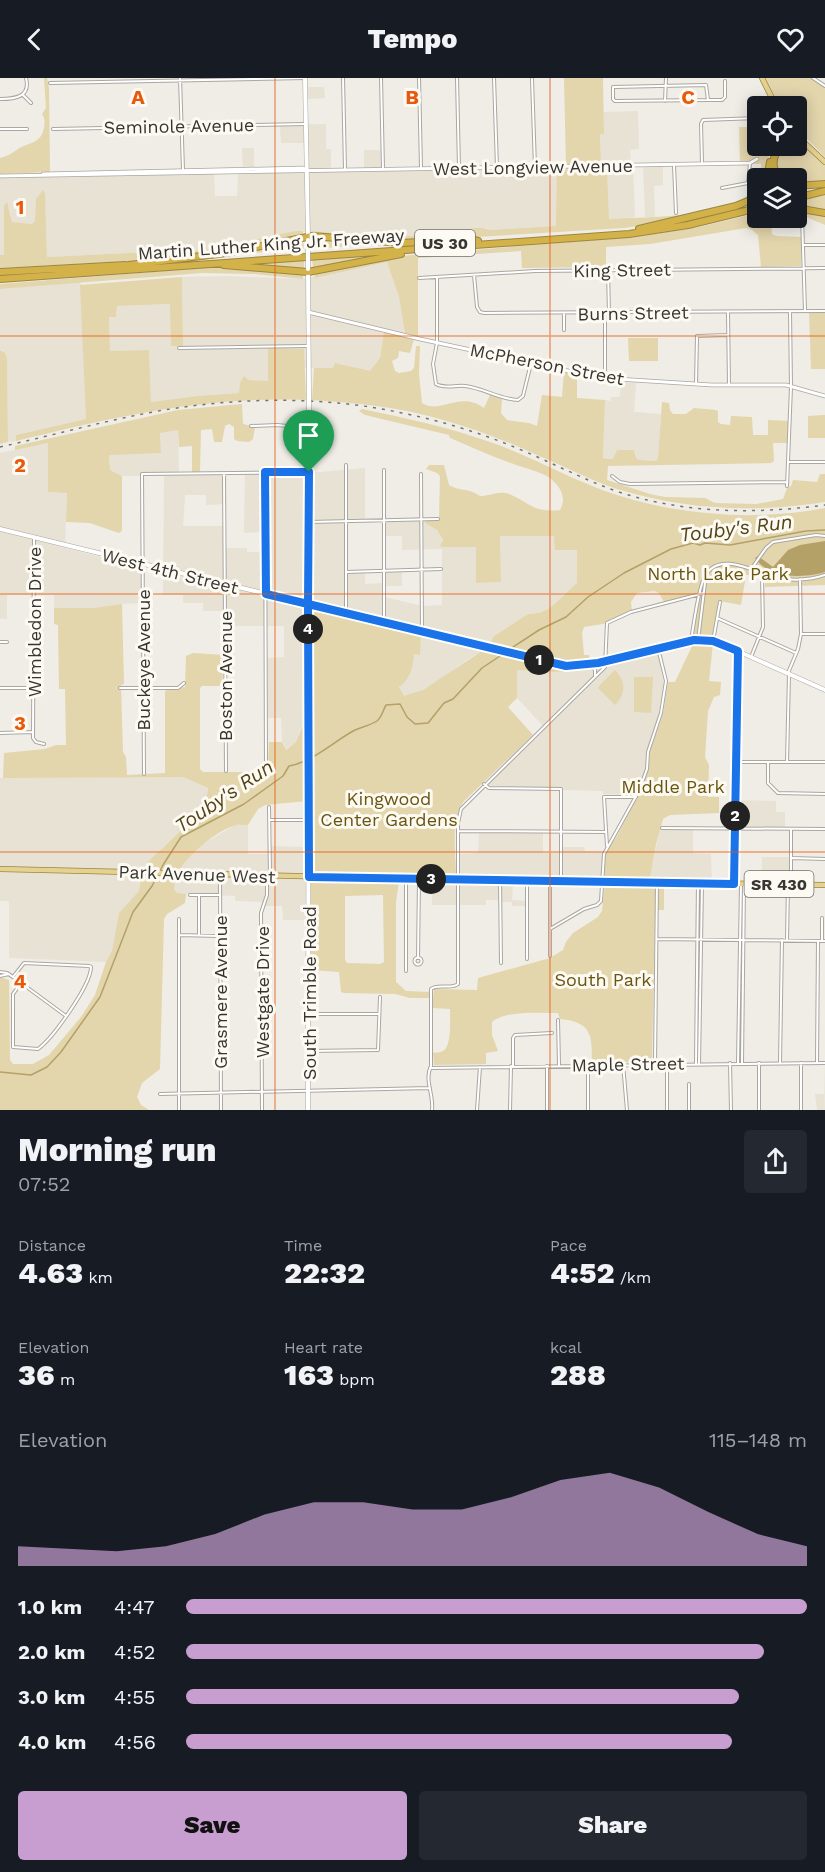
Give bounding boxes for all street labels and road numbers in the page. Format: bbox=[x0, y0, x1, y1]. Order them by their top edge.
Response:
street label: Seminole Avenue bbox=[103, 114, 255, 138]
street label: West Longview Avenue bbox=[433, 155, 633, 179]
street label: Martin Luther King Jr. Freeway bbox=[137, 224, 406, 264]
road number: US 30 bbox=[415, 230, 475, 256]
street label: King Street bbox=[573, 259, 671, 281]
street label: Burns Street bbox=[577, 302, 689, 324]
street label: McPherson Street bbox=[468, 339, 626, 389]
street label: West 4th Street bbox=[99, 544, 241, 598]
street label: Wimbledon Drive bbox=[24, 547, 45, 697]
street label: Buckeye Avenue bbox=[133, 589, 154, 731]
street label: Boston Avenue bbox=[215, 611, 236, 741]
street label: Park Avenue West bbox=[118, 861, 276, 887]
road number: SR 430 bbox=[744, 871, 814, 897]
street label: South Trimble Road bbox=[299, 906, 320, 1080]
street label: Grasmere Avenue bbox=[210, 915, 231, 1069]
street label: Westgate Drive bbox=[252, 926, 273, 1058]
street label: Maple Street bbox=[571, 1053, 685, 1075]

